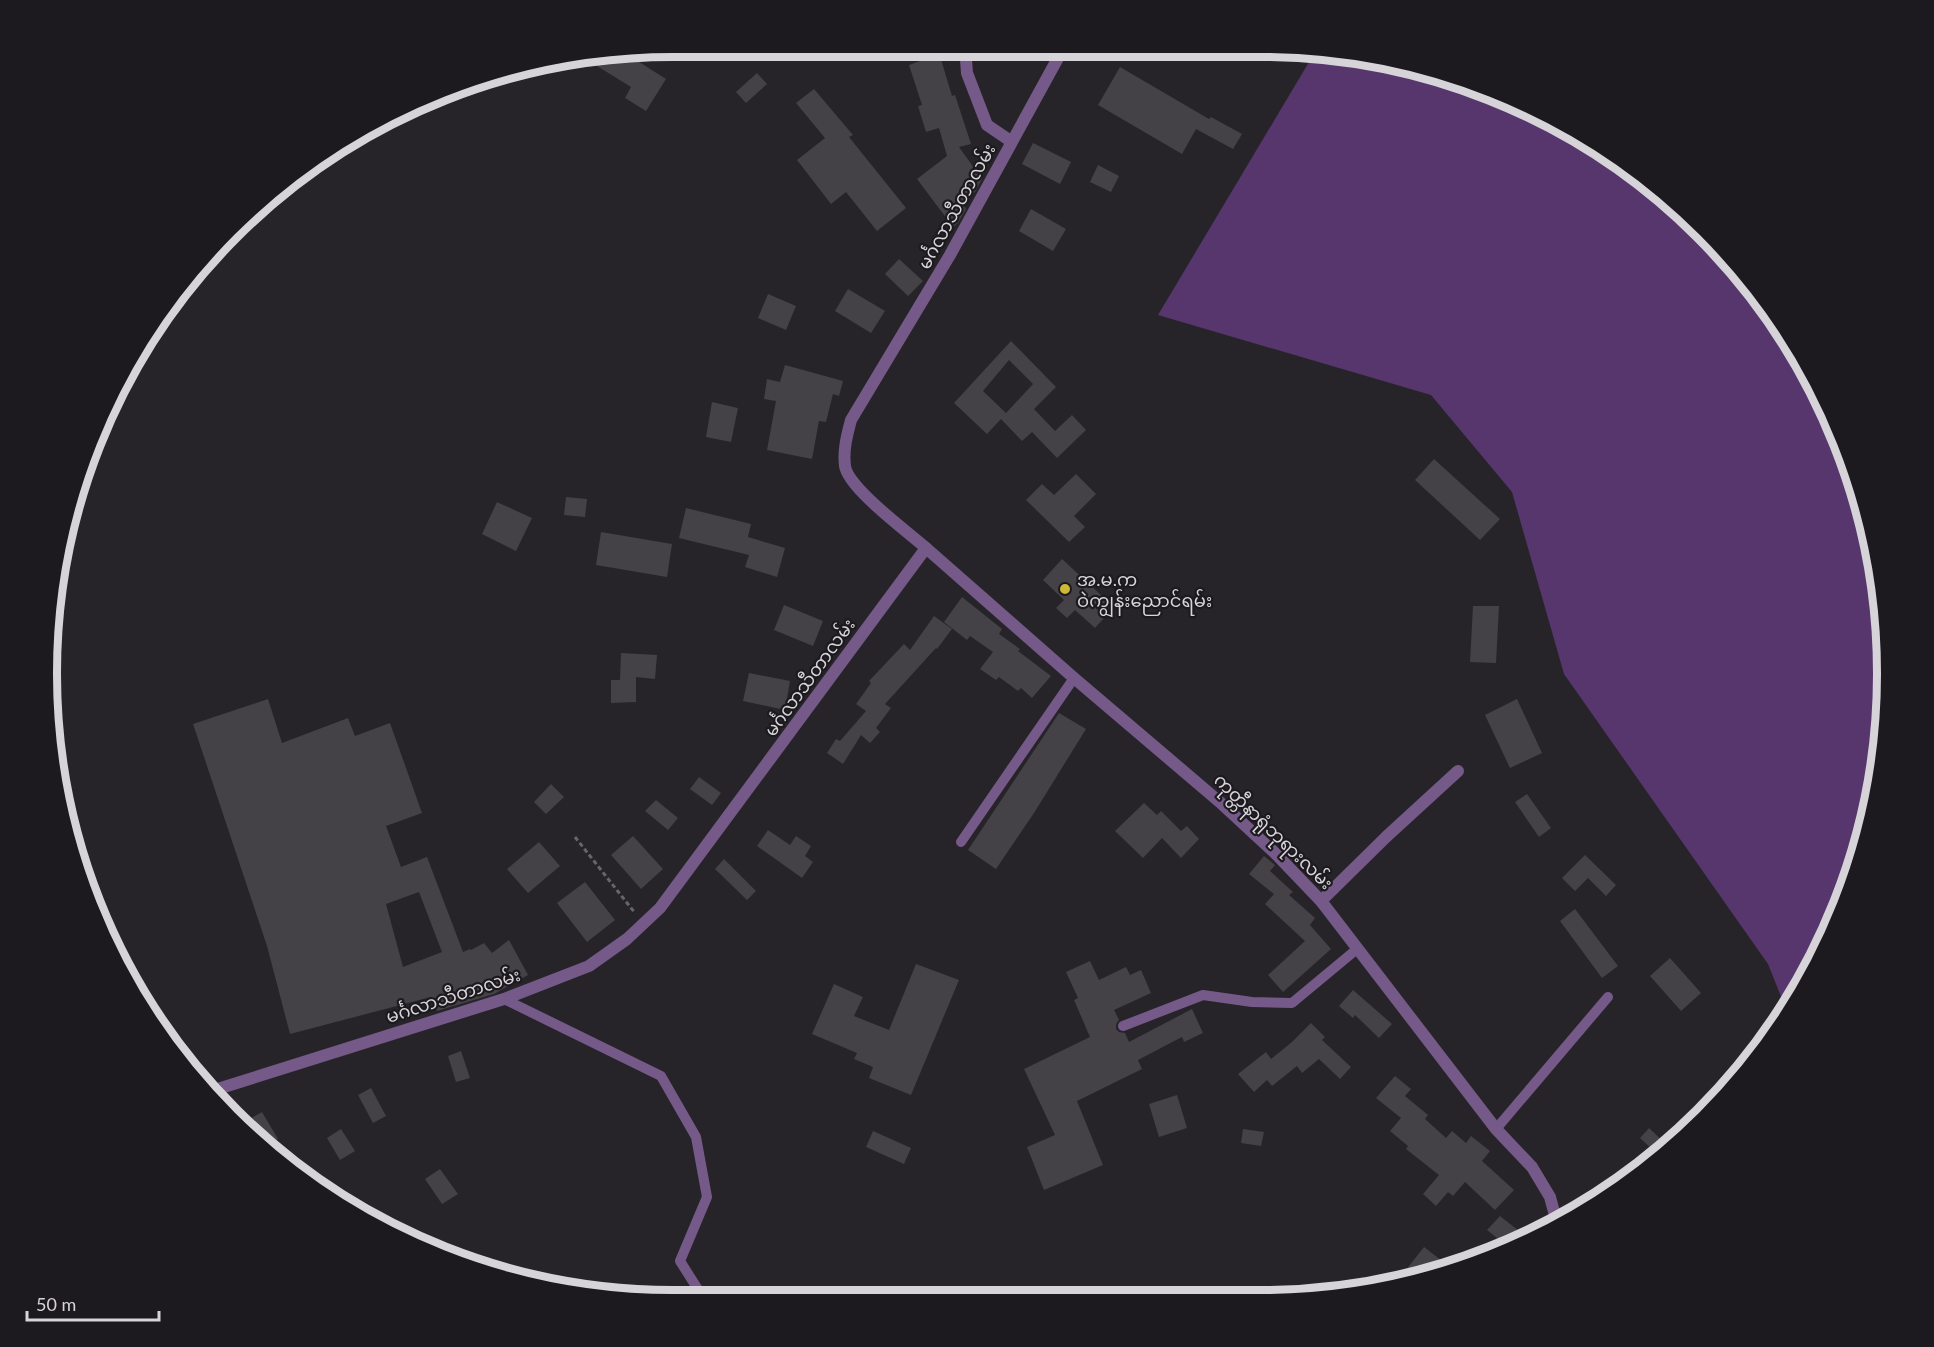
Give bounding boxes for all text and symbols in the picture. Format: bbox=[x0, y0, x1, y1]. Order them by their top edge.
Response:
street label: မင်္ဂလာသီတာလမ်း bbox=[911, 138, 1000, 273]
place label: အ.မ.က ဝဲကျွန်းညောင်ရမ်း bbox=[1077, 568, 1212, 618]
marker: အ.မ.က ဝဲကျွန်းညောင်ရမ်း bbox=[1058, 582, 1072, 596]
street label: မင်္ဂလာသီတာလမ်း bbox=[757, 613, 859, 740]
street label: ကုတ္တီနာရုံဘုရားလမ်း bbox=[1206, 767, 1339, 897]
street label: မင်္ဂလာသီတာလမ်း bbox=[382, 961, 523, 1027]
scale bar bbox=[27, 1284, 159, 1322]
text: 50 m bbox=[36, 1293, 76, 1315]

